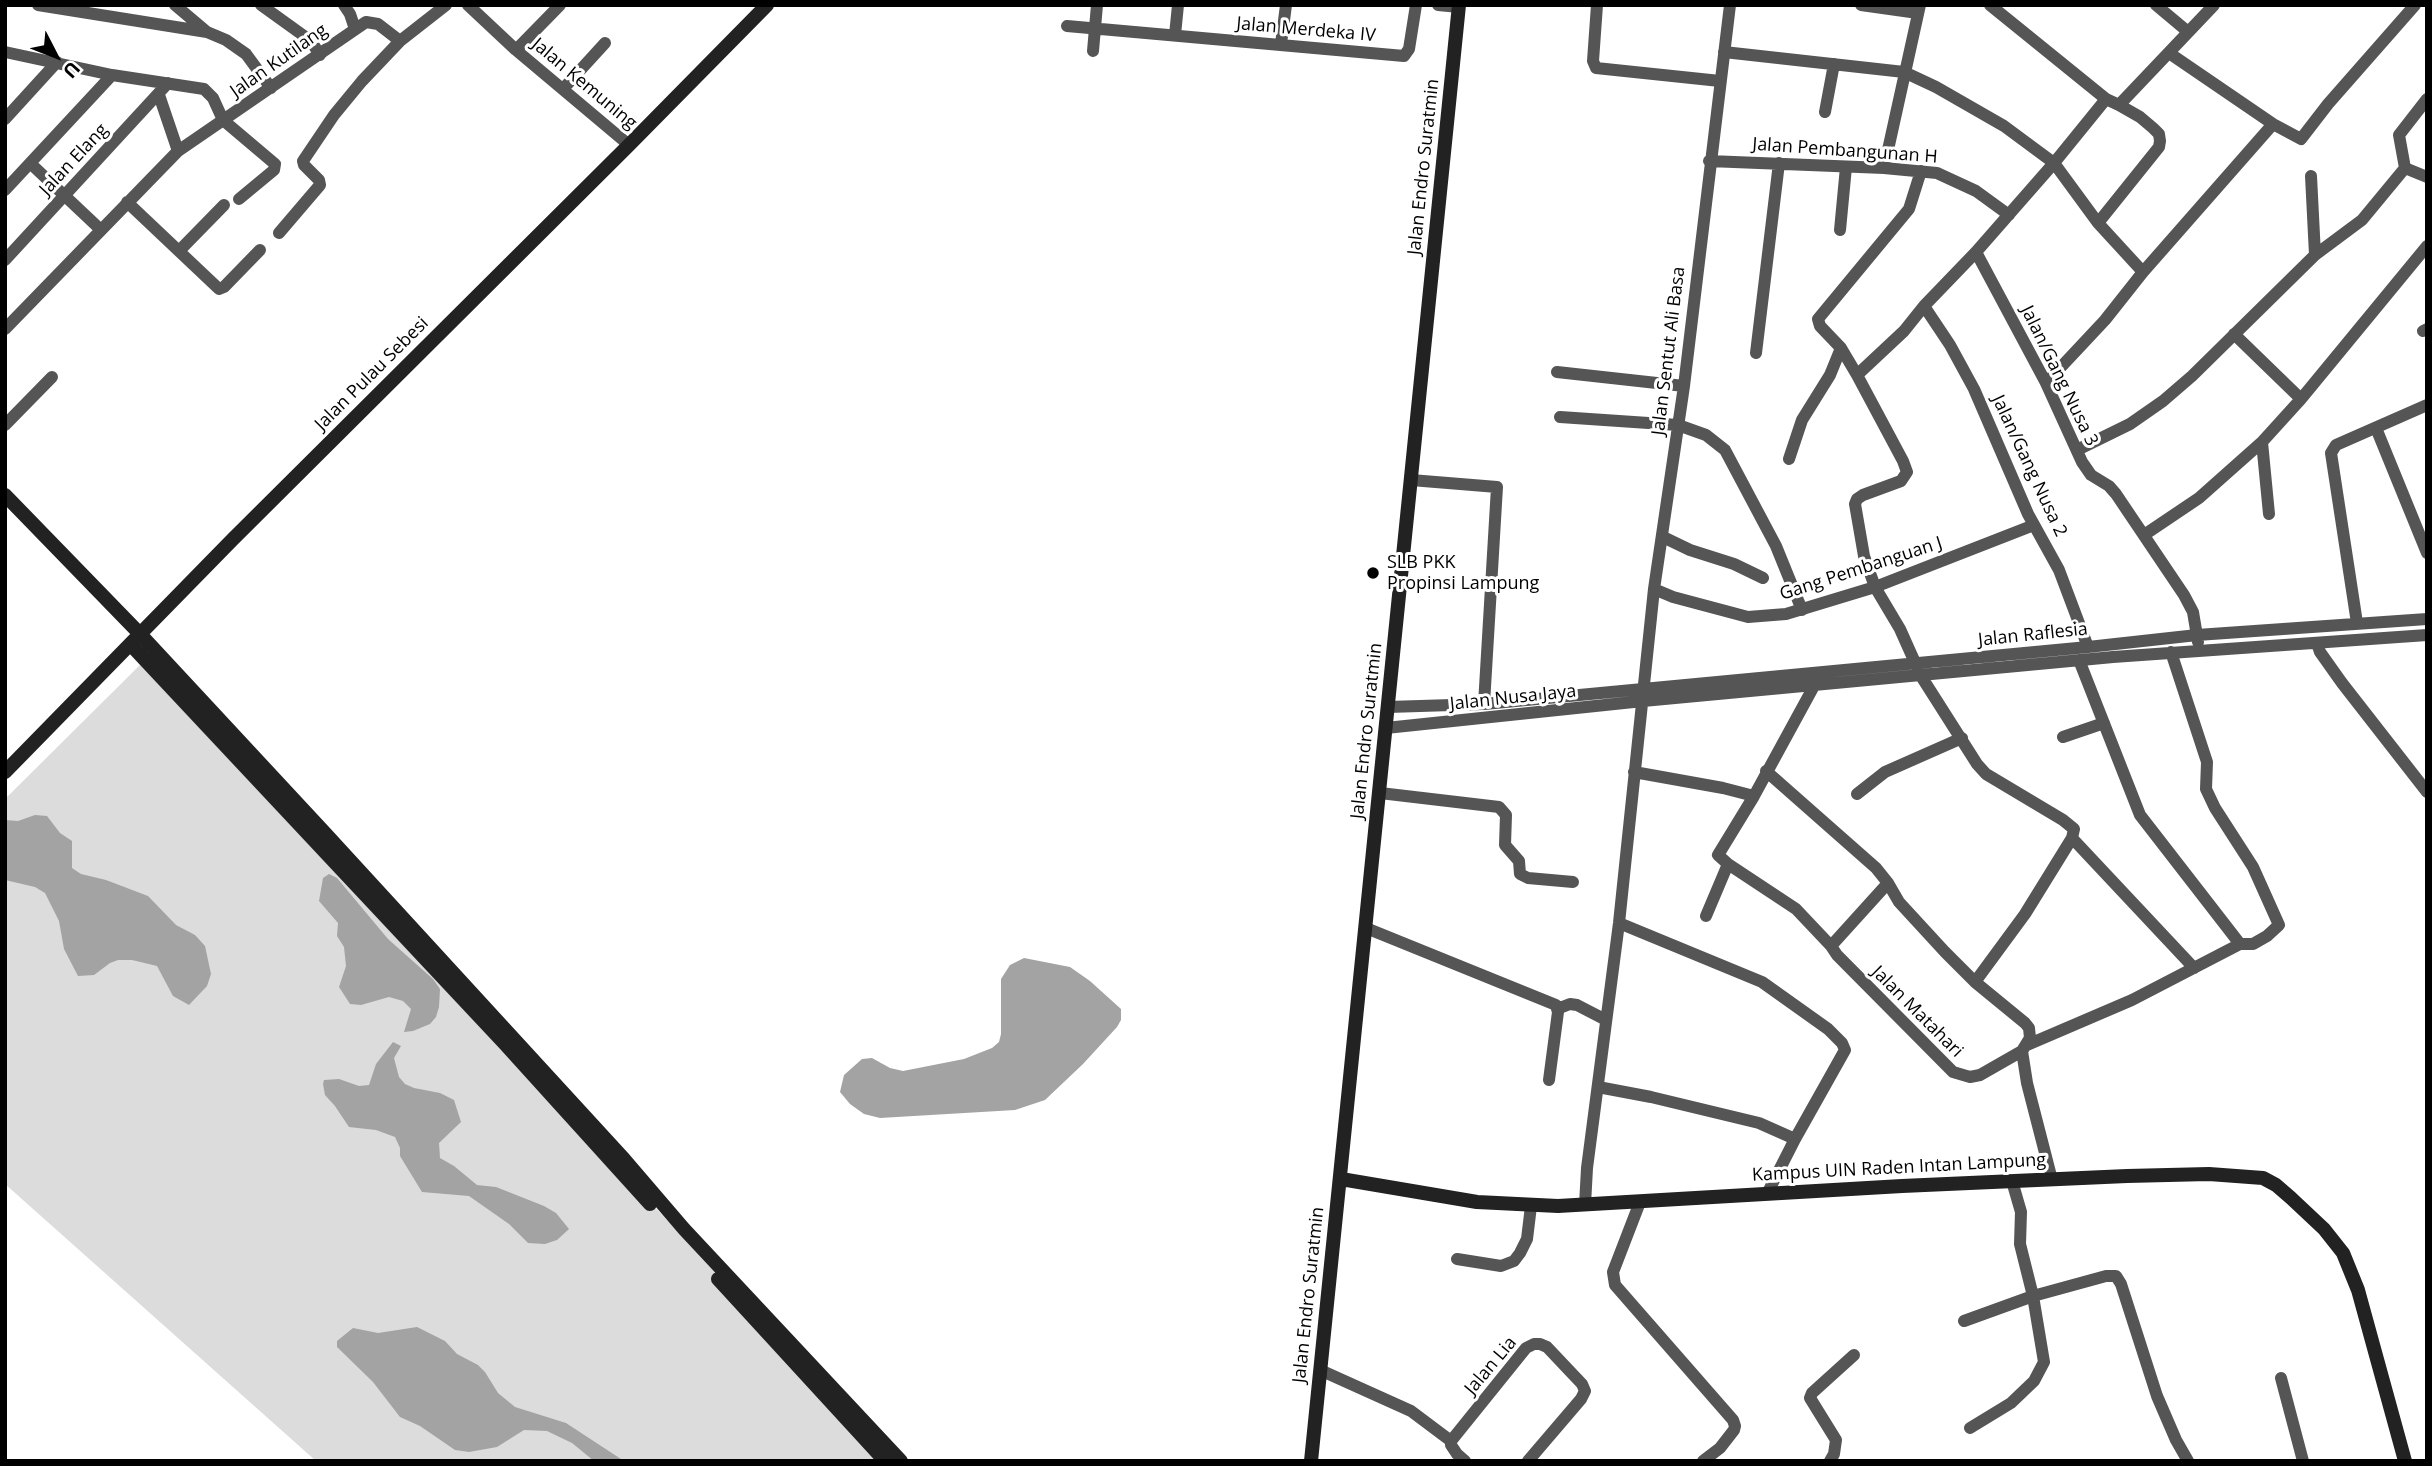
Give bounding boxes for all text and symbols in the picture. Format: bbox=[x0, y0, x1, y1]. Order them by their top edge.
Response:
street label: Jalan Merdeka IV bbox=[1235, 13, 1377, 47]
street label: Jalan Kutilang bbox=[226, 20, 332, 102]
north arrow bbox=[21, 21, 91, 91]
street label: Jalan Kemuning bbox=[527, 34, 641, 134]
text: U bbox=[57, 56, 86, 84]
street label: Jalan Endro Suratmin bbox=[1404, 78, 1444, 256]
street label: Jalan Elang bbox=[35, 120, 113, 200]
street label: Jalan Pembangunan H bbox=[1752, 134, 1938, 168]
street label: Jalan Sentut Ali Basa bbox=[1648, 265, 1690, 437]
street label: Jalan/Gang Nusa 3 bbox=[2016, 302, 2102, 450]
street label: Jalan Pulau Sebesi bbox=[311, 313, 433, 435]
street label: Jalan/Gang Nusa 2 bbox=[1987, 392, 2071, 540]
street label: Gang Pembanguan J bbox=[1777, 533, 1945, 605]
place label: SLB PKK Propinsi Lampung bbox=[1387, 552, 1539, 594]
marker: SLB PKK Propinsi Lampung bbox=[1365, 565, 1381, 581]
street label: Jalan Raflesia bbox=[1977, 619, 2089, 651]
street label: Jalan Endro Suratmin bbox=[1347, 642, 1387, 820]
street label: Jalan Nusa Jaya bbox=[1449, 681, 1577, 715]
street label: Jalan Matahari bbox=[1867, 962, 1967, 1062]
street label: Kampus UIN Raden Intan Lampung bbox=[1751, 1150, 2047, 1186]
street label: Jalan Endro Suratmin bbox=[1289, 1206, 1329, 1384]
street label: Jalan Lia bbox=[1461, 1333, 1521, 1399]

